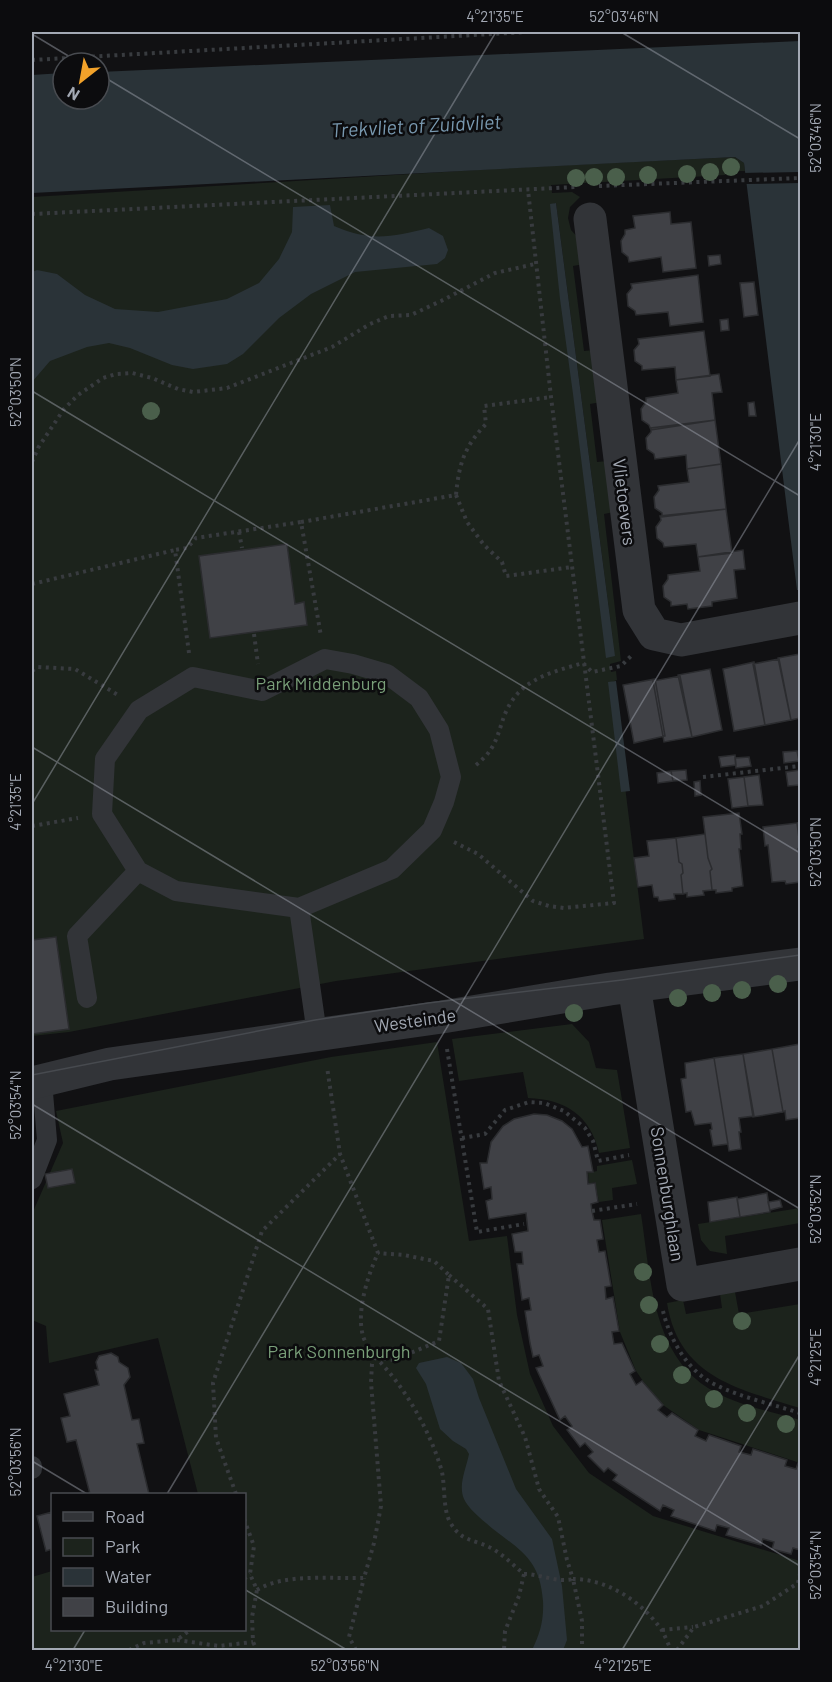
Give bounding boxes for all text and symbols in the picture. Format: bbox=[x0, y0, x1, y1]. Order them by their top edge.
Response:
text: 4°21'35"E bbox=[466, 7, 524, 25]
text: 52°03'46"N bbox=[589, 7, 659, 25]
north arrow bbox=[51, 51, 111, 111]
text: N bbox=[64, 83, 82, 105]
text: 52°03'46"N bbox=[806, 103, 824, 173]
water label: Trekvliet of Zuidvliet bbox=[330, 109, 502, 141]
text: 52°03'50"N bbox=[6, 357, 24, 427]
text: 4°21'30"E bbox=[806, 413, 824, 471]
street label: Vlietoevers bbox=[609, 457, 641, 547]
park label: Park Middenburg bbox=[256, 672, 386, 694]
text: 4°21'35"E bbox=[6, 773, 24, 831]
text: 52°03'50"N bbox=[806, 817, 824, 887]
street label: Westeinde bbox=[373, 1003, 457, 1037]
text: 52°03'54"N bbox=[6, 1070, 24, 1140]
street label: Sonnenburghlaan bbox=[646, 1125, 690, 1263]
text: 52°03'52"N bbox=[806, 1174, 824, 1244]
text: 4°21'25"E bbox=[806, 1328, 824, 1386]
park label: Park Sonnenburgh bbox=[268, 1340, 411, 1362]
text: 52°03'56"N bbox=[6, 1427, 24, 1497]
legend bbox=[51, 1493, 246, 1631]
text: Road bbox=[105, 1505, 145, 1527]
text: 52°03'54"N bbox=[806, 1530, 824, 1600]
text: Park bbox=[105, 1535, 140, 1557]
text: Water bbox=[105, 1565, 152, 1587]
text: Building bbox=[105, 1595, 168, 1617]
text: 4°21'30"E bbox=[45, 1656, 103, 1674]
text: 52°03'56"N bbox=[310, 1656, 380, 1674]
text: 4°21'25"E bbox=[594, 1656, 652, 1674]

